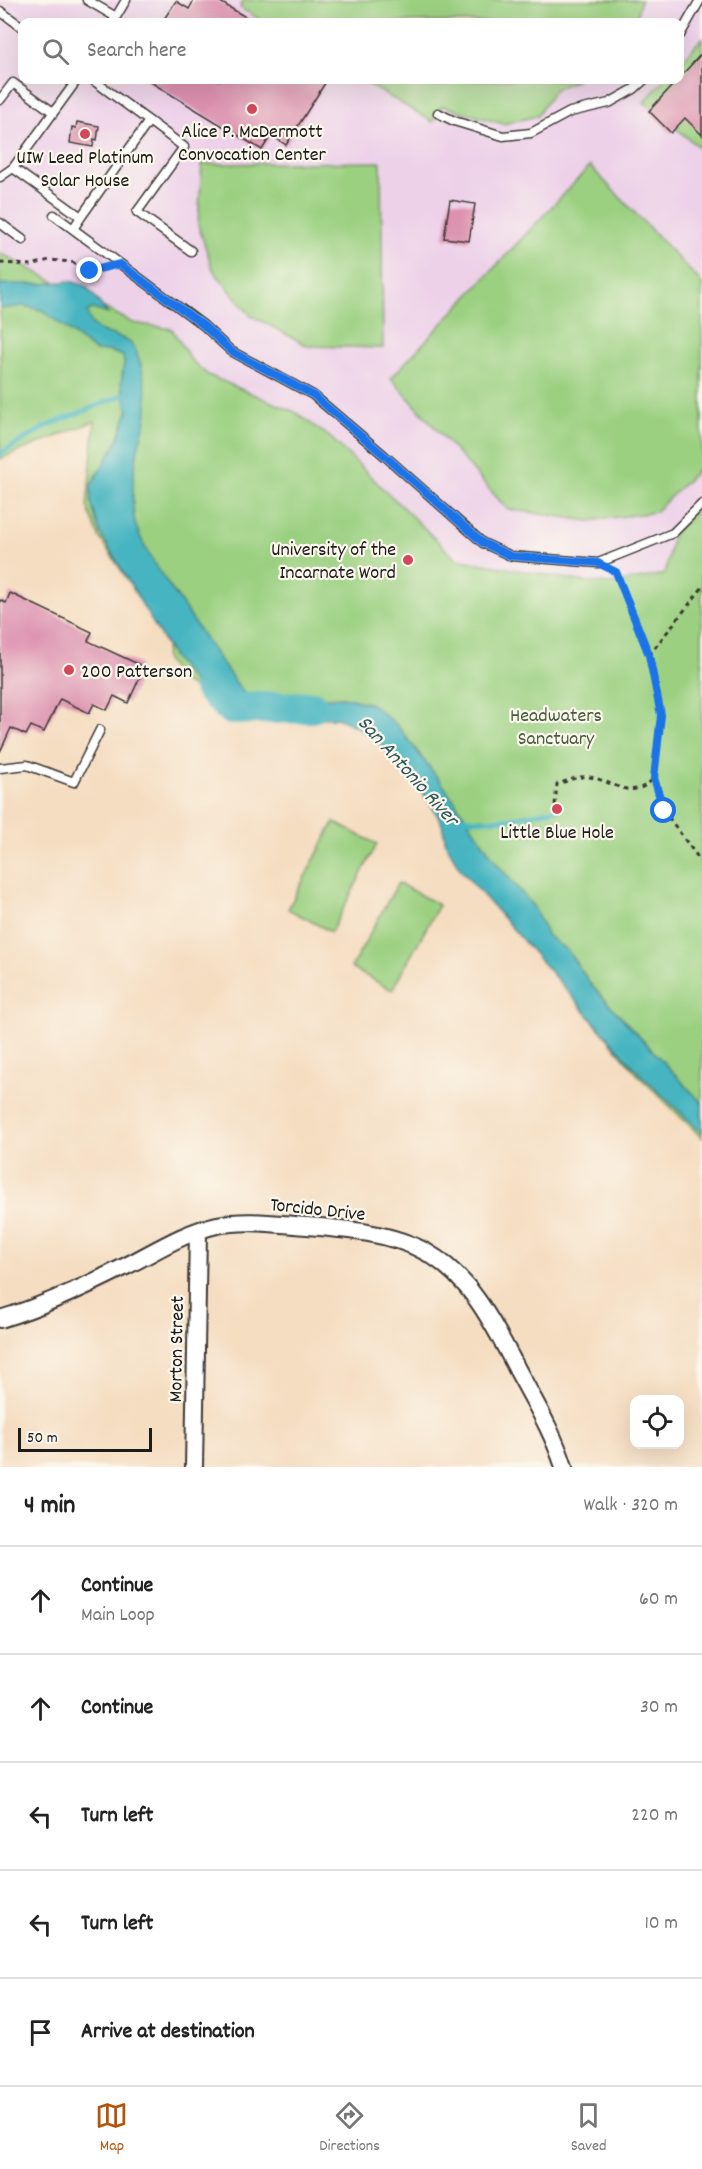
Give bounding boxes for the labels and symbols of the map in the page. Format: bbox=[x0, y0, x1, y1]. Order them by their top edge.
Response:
marker: Alice P. McDermott Convocation Center bbox=[245, 102, 259, 116]
place label: Alice P. McDermott Convocation Center bbox=[178, 119, 327, 170]
marker: UIW Leed Platinum Solar House bbox=[78, 127, 92, 141]
place label: UIW Leed Platinum Solar House bbox=[16, 145, 154, 196]
route end bbox=[76, 257, 102, 283]
place label: University of the Incarnate Word bbox=[271, 537, 396, 588]
marker: University of the Incarnate Word bbox=[401, 553, 415, 567]
place label: 200 Patterson bbox=[81, 659, 192, 687]
marker: 200 Patterson bbox=[62, 663, 76, 677]
park label: Headwaters Sanctuary bbox=[510, 703, 602, 754]
water label: San Antonio River bbox=[349, 710, 466, 835]
route start bbox=[650, 797, 676, 823]
marker: Little Blue Hole bbox=[550, 802, 564, 816]
place label: Little Blue Hole bbox=[500, 820, 614, 848]
street label: Torcido Drive bbox=[269, 1192, 367, 1230]
street label: Morton Street bbox=[163, 1295, 193, 1403]
scale bar bbox=[18, 1425, 152, 1452]

